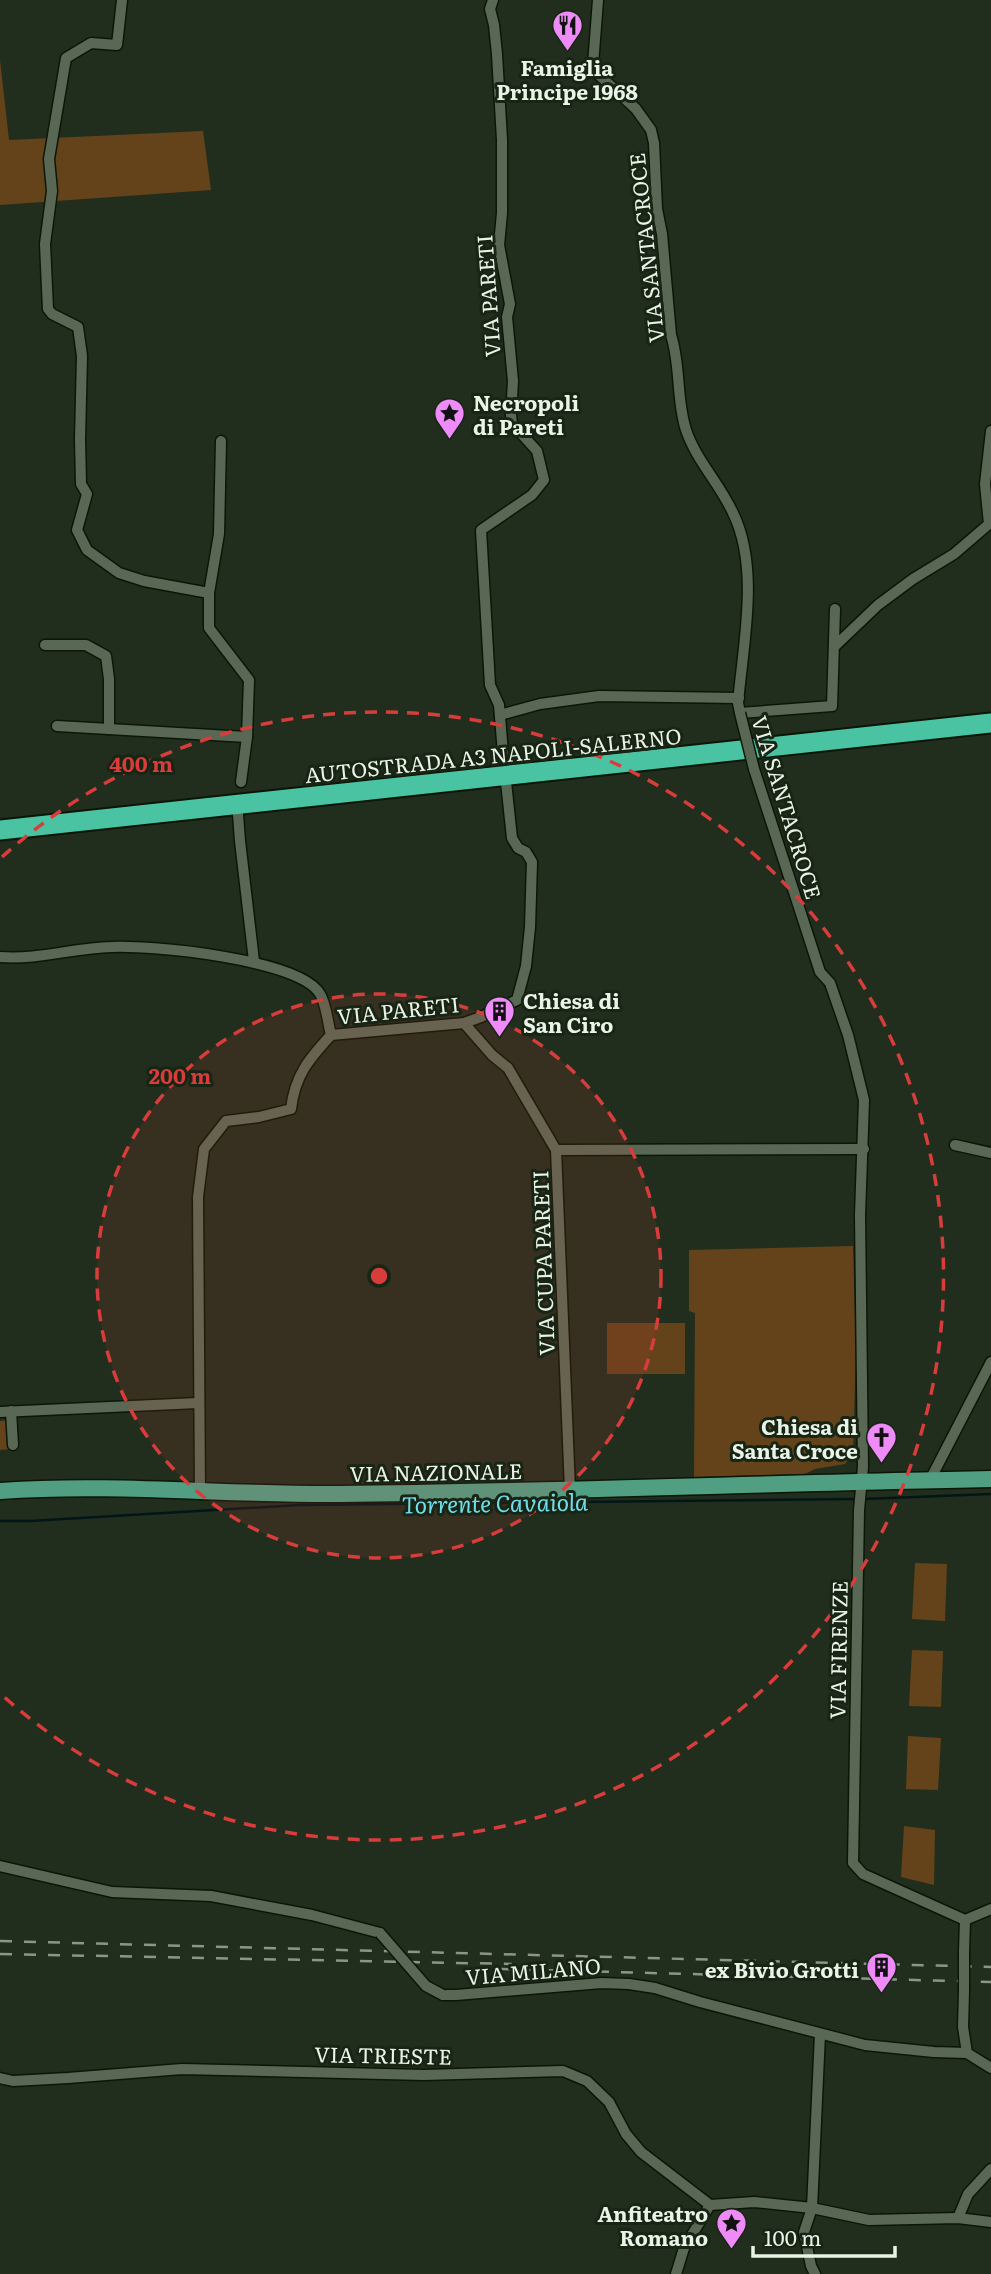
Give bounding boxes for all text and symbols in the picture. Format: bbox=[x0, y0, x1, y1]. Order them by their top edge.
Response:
restaurant icon: Famiglia Principe 1968 bbox=[550, 9, 584, 53]
place label: Famiglia Principe 1968 bbox=[496, 51, 638, 106]
street label: VIA SANTACROCE bbox=[620, 152, 670, 344]
street label: VIA PARETI bbox=[467, 234, 507, 358]
place label: Necropoli di Pareti bbox=[473, 386, 580, 441]
place icon: Necropoli di Pareti bbox=[433, 396, 467, 440]
street label: VIA SANTACROCE bbox=[745, 711, 831, 903]
street label: AUTOSTRADA A3 NAPOLI-SALERNO bbox=[303, 719, 683, 789]
text: 400 m bbox=[109, 747, 173, 778]
place label: Chiesa di San Ciro bbox=[523, 984, 620, 1039]
street label: VIA PARETI bbox=[335, 987, 461, 1031]
building icon: Chiesa di San Ciro bbox=[483, 994, 517, 1038]
text: 200 m bbox=[149, 1059, 211, 1090]
street label: VIA CUPA PARETI bbox=[523, 1170, 561, 1356]
centre of rings bbox=[367, 1264, 391, 1288]
place label: Chiesa di Santa Croce bbox=[732, 1410, 858, 1465]
church icon: Chiesa di Santa Croce bbox=[864, 1420, 898, 1464]
street label: VIA NAZIONALE bbox=[349, 1454, 523, 1488]
water label: Torrente Cavaiola bbox=[402, 1483, 588, 1521]
street label: VIA FIRENZE bbox=[820, 1581, 854, 1719]
street label: VIA MILANO bbox=[464, 1949, 602, 1991]
building icon: ex Bivio Grotti bbox=[865, 1951, 899, 1995]
place label: ex Bivio Grotti bbox=[705, 1953, 859, 1984]
street label: VIA TRIESTE bbox=[314, 2037, 452, 2071]
place label: Anfiteatro Romano bbox=[597, 2197, 708, 2252]
place icon: Anfiteatro Romano bbox=[714, 2207, 748, 2251]
scale bar bbox=[753, 2214, 895, 2258]
text: 100 m bbox=[764, 2221, 821, 2252]

